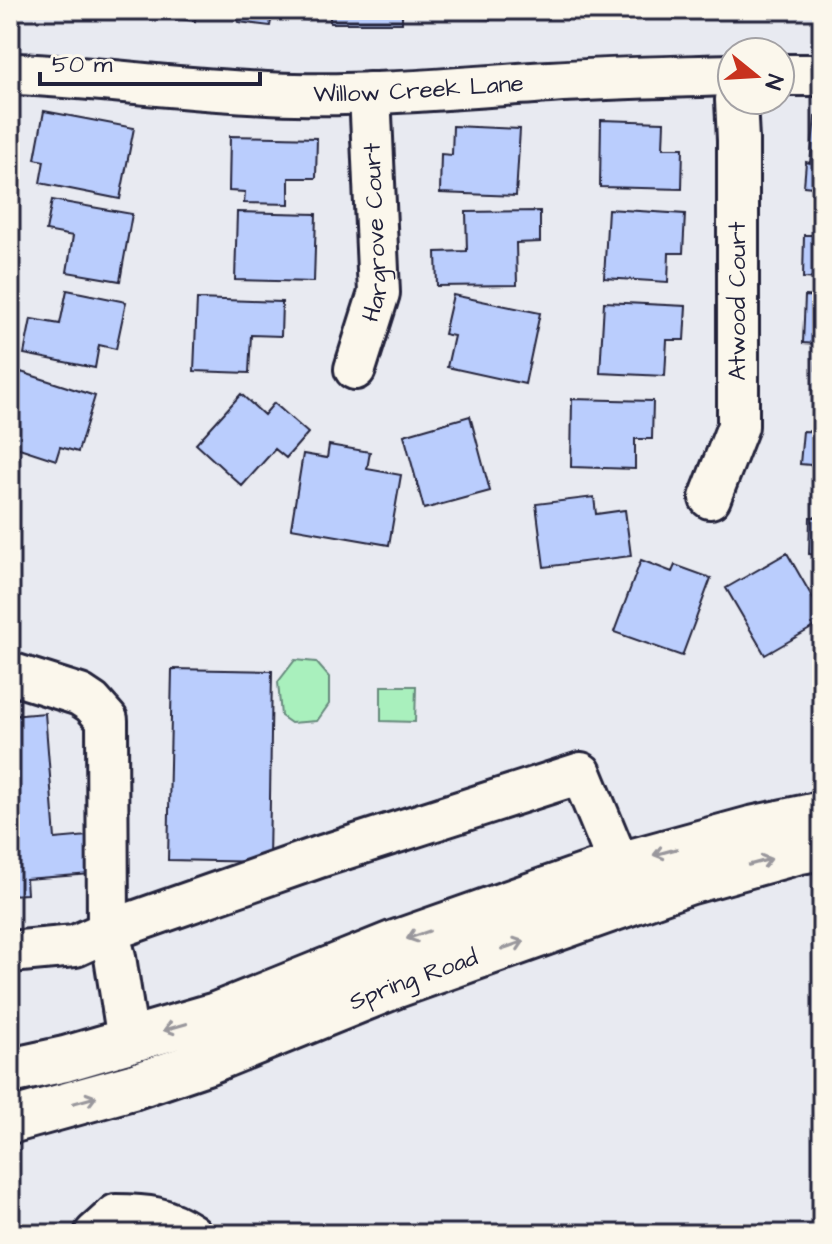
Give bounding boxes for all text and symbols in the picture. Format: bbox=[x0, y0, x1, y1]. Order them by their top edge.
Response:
scale bar bbox=[40, 36, 260, 86]
north arrow bbox=[716, 36, 796, 116]
text: 50 m bbox=[52, 48, 113, 82]
street label: Willow Creek Lane bbox=[313, 67, 525, 111]
text: N bbox=[757, 70, 790, 93]
street label: Hargrove Court bbox=[354, 142, 397, 326]
street label: Atwood Court bbox=[721, 221, 755, 381]
one-way arrow bbox=[652, 846, 678, 861]
one-way arrow bbox=[746, 853, 772, 868]
one-way arrow bbox=[406, 928, 431, 943]
one-way arrow bbox=[501, 936, 526, 951]
street label: Spring Road bbox=[344, 941, 482, 1019]
one-way arrow bbox=[163, 1020, 189, 1035]
one-way arrow bbox=[72, 1092, 98, 1107]

